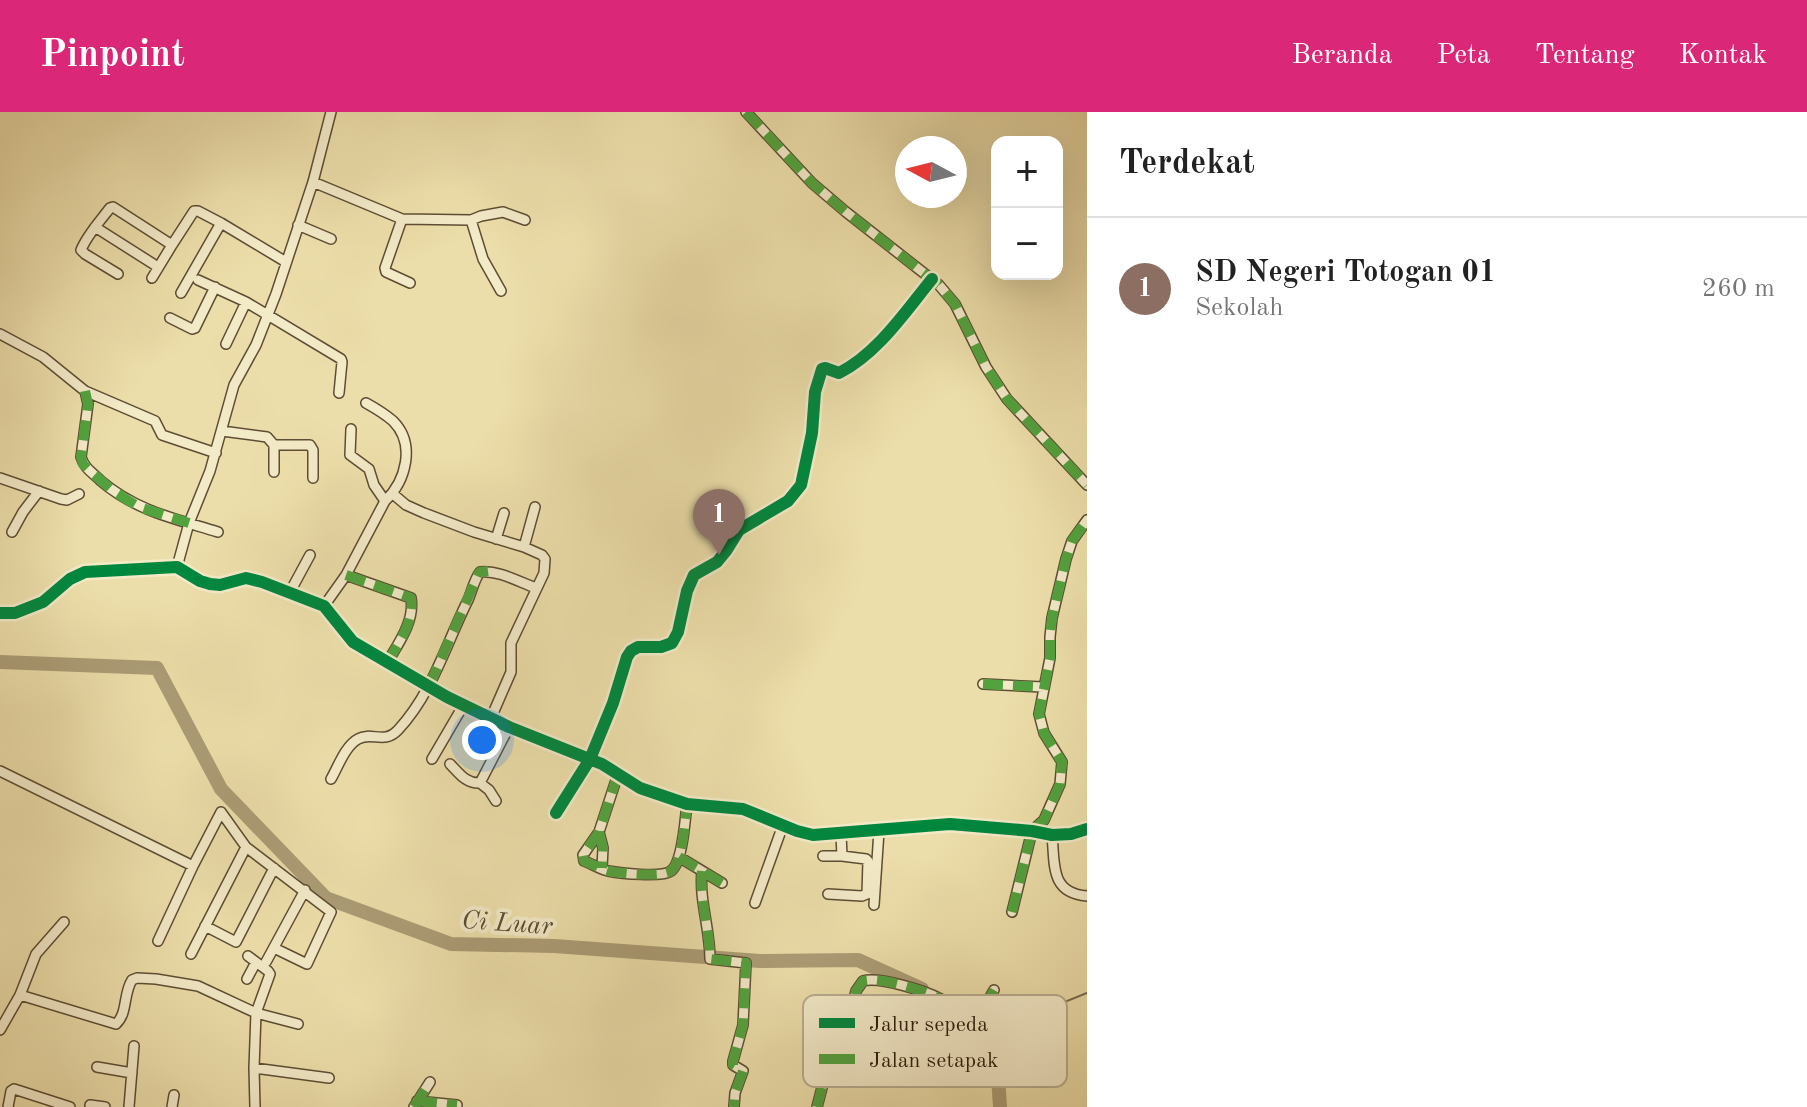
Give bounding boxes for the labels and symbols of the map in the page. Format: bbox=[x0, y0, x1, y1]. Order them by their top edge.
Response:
north arrow bbox=[895, 136, 967, 208]
pin: 1 bbox=[693, 489, 745, 555]
your location bbox=[462, 720, 502, 760]
water label: Ci Luar bbox=[461, 908, 554, 940]
legend bbox=[803, 995, 1067, 1087]
text: Jalur sepeda bbox=[869, 1014, 988, 1036]
text: Jalan setapak bbox=[869, 1050, 999, 1072]

